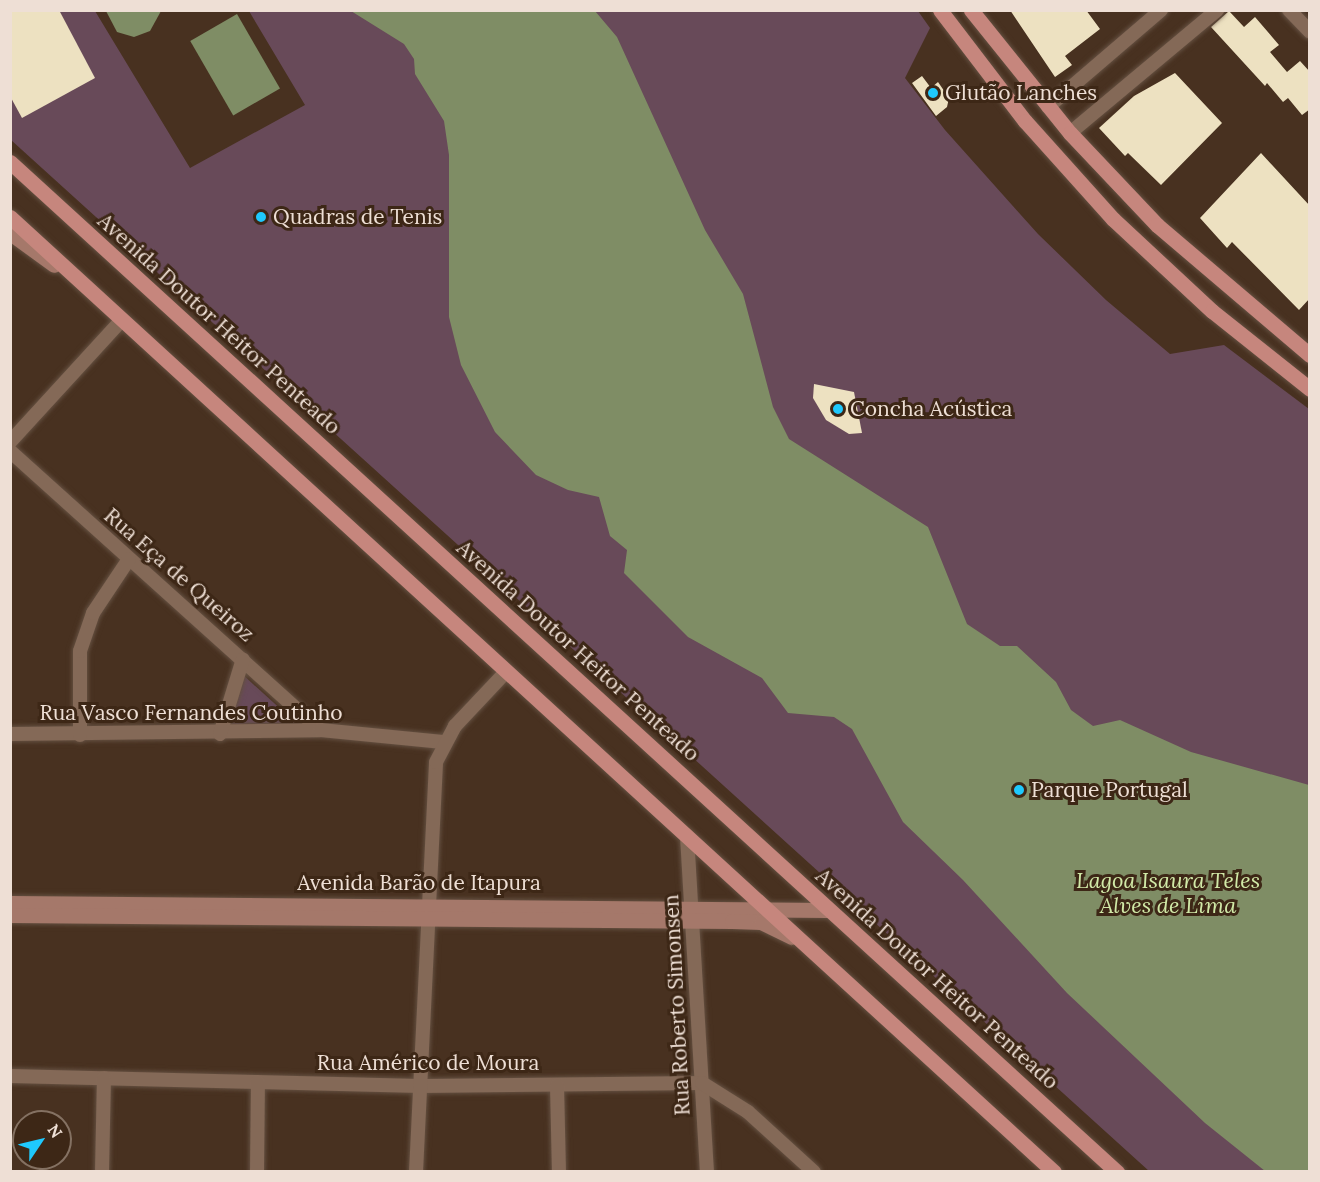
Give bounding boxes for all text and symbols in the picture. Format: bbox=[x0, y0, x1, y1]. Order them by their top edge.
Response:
place label: Glutão Lanches bbox=[945, 80, 1097, 106]
marker: Glutão Lanches bbox=[926, 86, 940, 100]
place label: Quadras de Tenis bbox=[273, 204, 442, 230]
street label: Avenida Doutor Heitor Penteado bbox=[92, 208, 346, 440]
marker: Quadras de Tenis bbox=[254, 210, 268, 224]
place label: Concha Acústica bbox=[850, 396, 1012, 422]
marker: Concha Acústica bbox=[831, 402, 845, 416]
street label: Rua Eça de Queiroz bbox=[99, 503, 259, 647]
street label: Avenida Doutor Heitor Penteado bbox=[451, 535, 705, 767]
street label: Rua Vasco Fernandes Coutinho bbox=[39, 700, 343, 726]
place label: Parque Portugal bbox=[1031, 777, 1188, 803]
marker: Parque Portugal bbox=[1012, 783, 1026, 797]
street label: Avenida Doutor Heitor Penteado bbox=[810, 863, 1064, 1095]
water label: Lagoa Isaura Teles Alves de Lima bbox=[1076, 867, 1260, 918]
street label: Avenida Barão de Itapura bbox=[297, 870, 541, 896]
street label: Rua Roberto Simonsen bbox=[659, 894, 695, 1116]
street label: Rua Américo de Moura bbox=[317, 1050, 539, 1076]
north arrow bbox=[12, 1110, 72, 1170]
text: N bbox=[43, 1120, 67, 1142]

